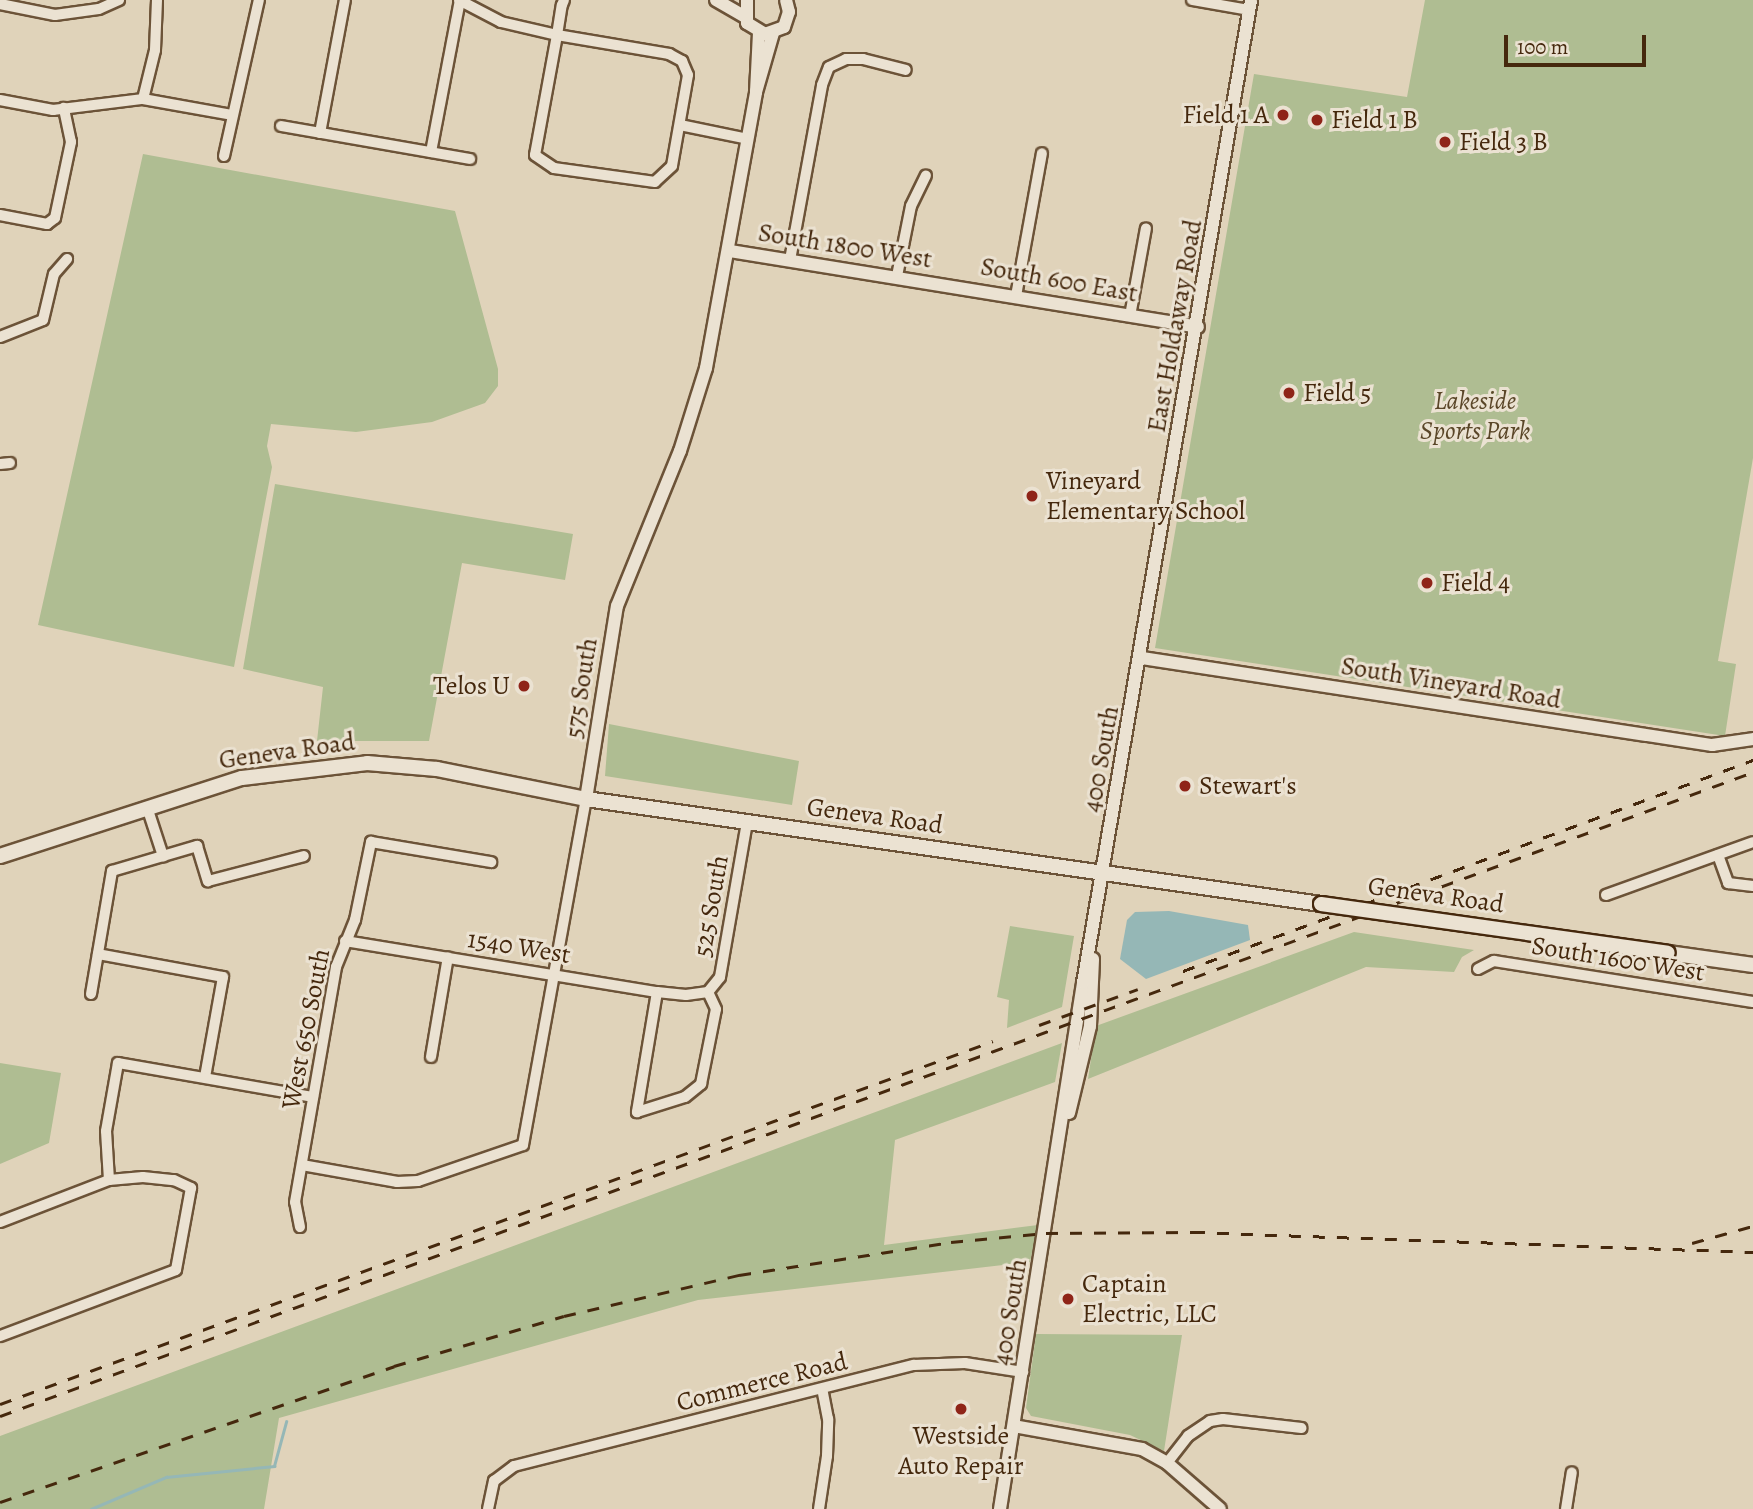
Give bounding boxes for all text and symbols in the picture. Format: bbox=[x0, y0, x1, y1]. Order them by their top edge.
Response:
scale bar bbox=[1508, 21, 1650, 65]
text: 100 m bbox=[1517, 33, 1568, 61]
place label: Field 1 A bbox=[1183, 99, 1269, 131]
place label: Field 1 B bbox=[1331, 104, 1418, 136]
marker: Field 1 A bbox=[1275, 107, 1291, 123]
marker: Field 1 B bbox=[1309, 112, 1325, 128]
place label: Field 3 B bbox=[1459, 126, 1548, 158]
marker: Field 3 B bbox=[1437, 134, 1453, 150]
street label: South 1800 West bbox=[756, 217, 934, 275]
street label: East Holdaway Road bbox=[1141, 217, 1209, 435]
street label: South 600 East bbox=[978, 251, 1140, 309]
place label: Field 5 bbox=[1303, 377, 1371, 409]
marker: Field 5 bbox=[1281, 385, 1297, 401]
park label: Lakeside Sports Park bbox=[1420, 385, 1530, 446]
place label: Vineyard Elementary School bbox=[1046, 465, 1245, 526]
marker: Vineyard Elementary School bbox=[1024, 488, 1040, 504]
place label: Field 4 bbox=[1441, 567, 1510, 599]
marker: Field 4 bbox=[1419, 575, 1435, 591]
street label: 575 South bbox=[558, 636, 604, 740]
street label: South Vineyard Road bbox=[1339, 650, 1563, 716]
place label: Telos U bbox=[433, 670, 510, 702]
marker: Telos U bbox=[516, 678, 532, 694]
street label: 400 South bbox=[1076, 703, 1126, 815]
street label: Geneva Road bbox=[217, 726, 357, 776]
place label: Stewart's bbox=[1199, 770, 1297, 802]
marker: Stewart's bbox=[1177, 778, 1193, 794]
street label: Geneva Road bbox=[805, 791, 945, 841]
street label: 525 South bbox=[687, 853, 735, 959]
street label: Geneva Road bbox=[1366, 870, 1506, 920]
street label: 1540 West bbox=[465, 923, 573, 971]
street label: South 1600 West bbox=[1529, 930, 1707, 988]
street label: West 650 South bbox=[275, 946, 337, 1112]
street label: 400 South bbox=[986, 1257, 1034, 1367]
place label: Captain Electric, LLC bbox=[1082, 1268, 1217, 1330]
marker: Captain Electric, LLC bbox=[1060, 1291, 1076, 1307]
street label: Commerce Road bbox=[673, 1346, 851, 1418]
marker: Westside Auto Repair bbox=[953, 1401, 969, 1417]
place label: Westside Auto Repair bbox=[898, 1420, 1024, 1482]

